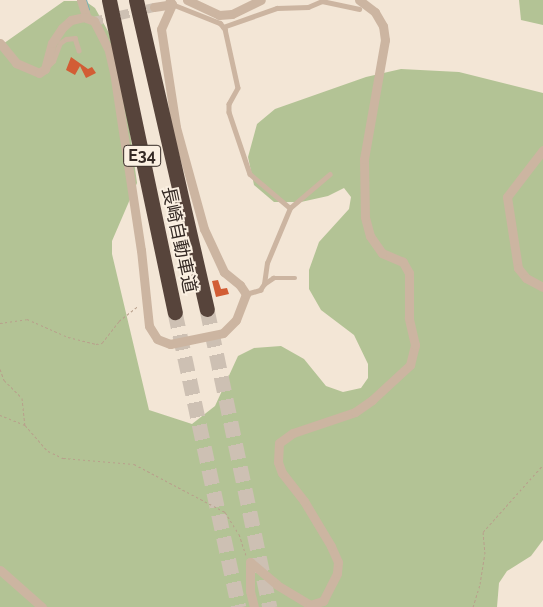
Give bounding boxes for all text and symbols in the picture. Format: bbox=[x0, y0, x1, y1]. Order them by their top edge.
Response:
road number: E34 bbox=[122, 142, 162, 170]
street label: 長崎自動車道 bbox=[157, 185, 201, 295]

